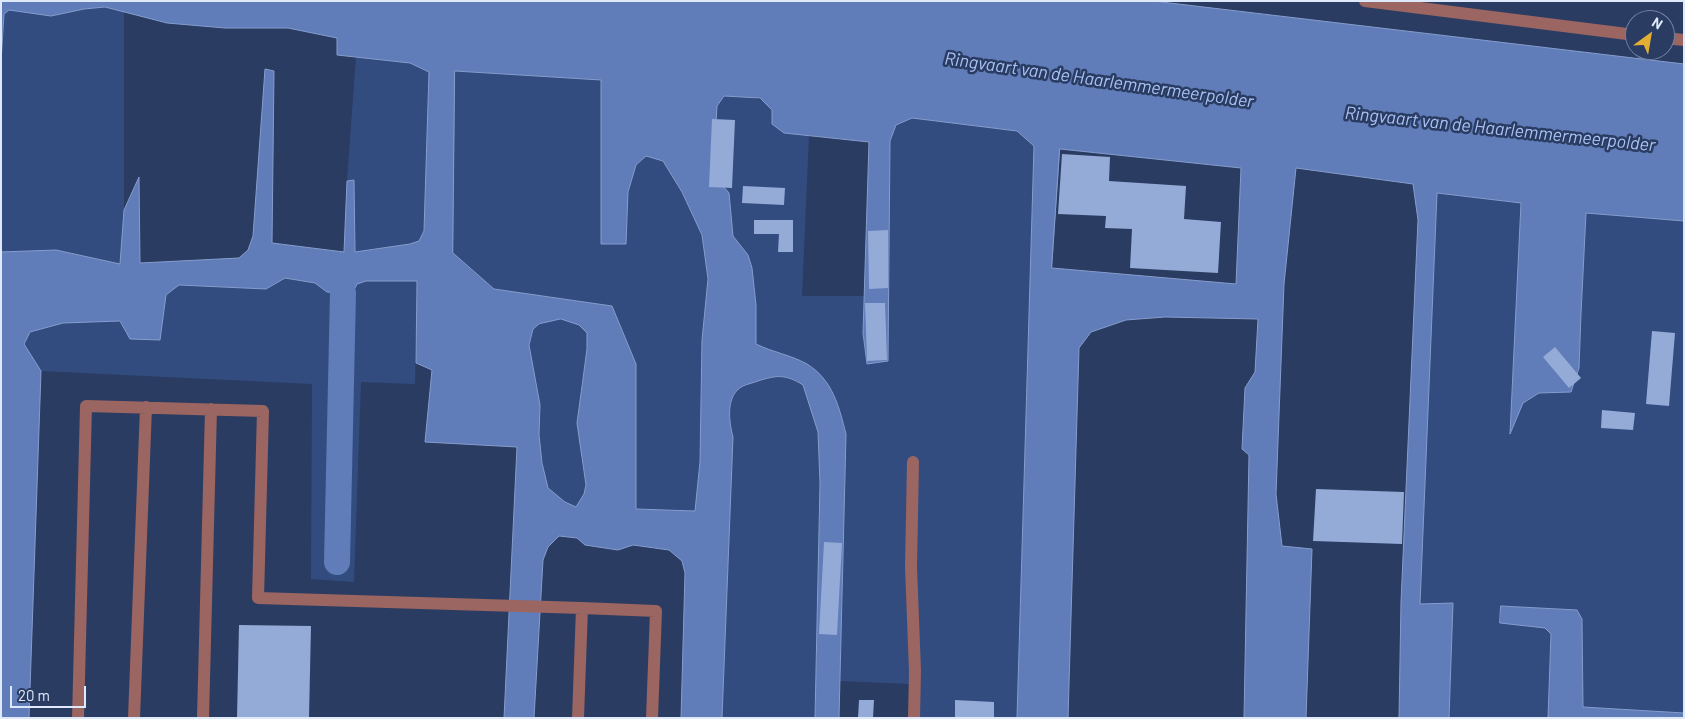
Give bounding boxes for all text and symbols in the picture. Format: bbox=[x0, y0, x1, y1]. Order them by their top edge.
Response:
north arrow bbox=[1625, 10, 1675, 60]
text: N bbox=[1649, 13, 1666, 32]
water label: Ringvaart van de Haarlemmermeerpolder bbox=[943, 48, 1255, 112]
water label: Ringvaart van de Haarlemmermeerpolder bbox=[1344, 102, 1656, 156]
scale bar bbox=[12, 676, 89, 708]
text: 20 m bbox=[18, 686, 50, 704]

